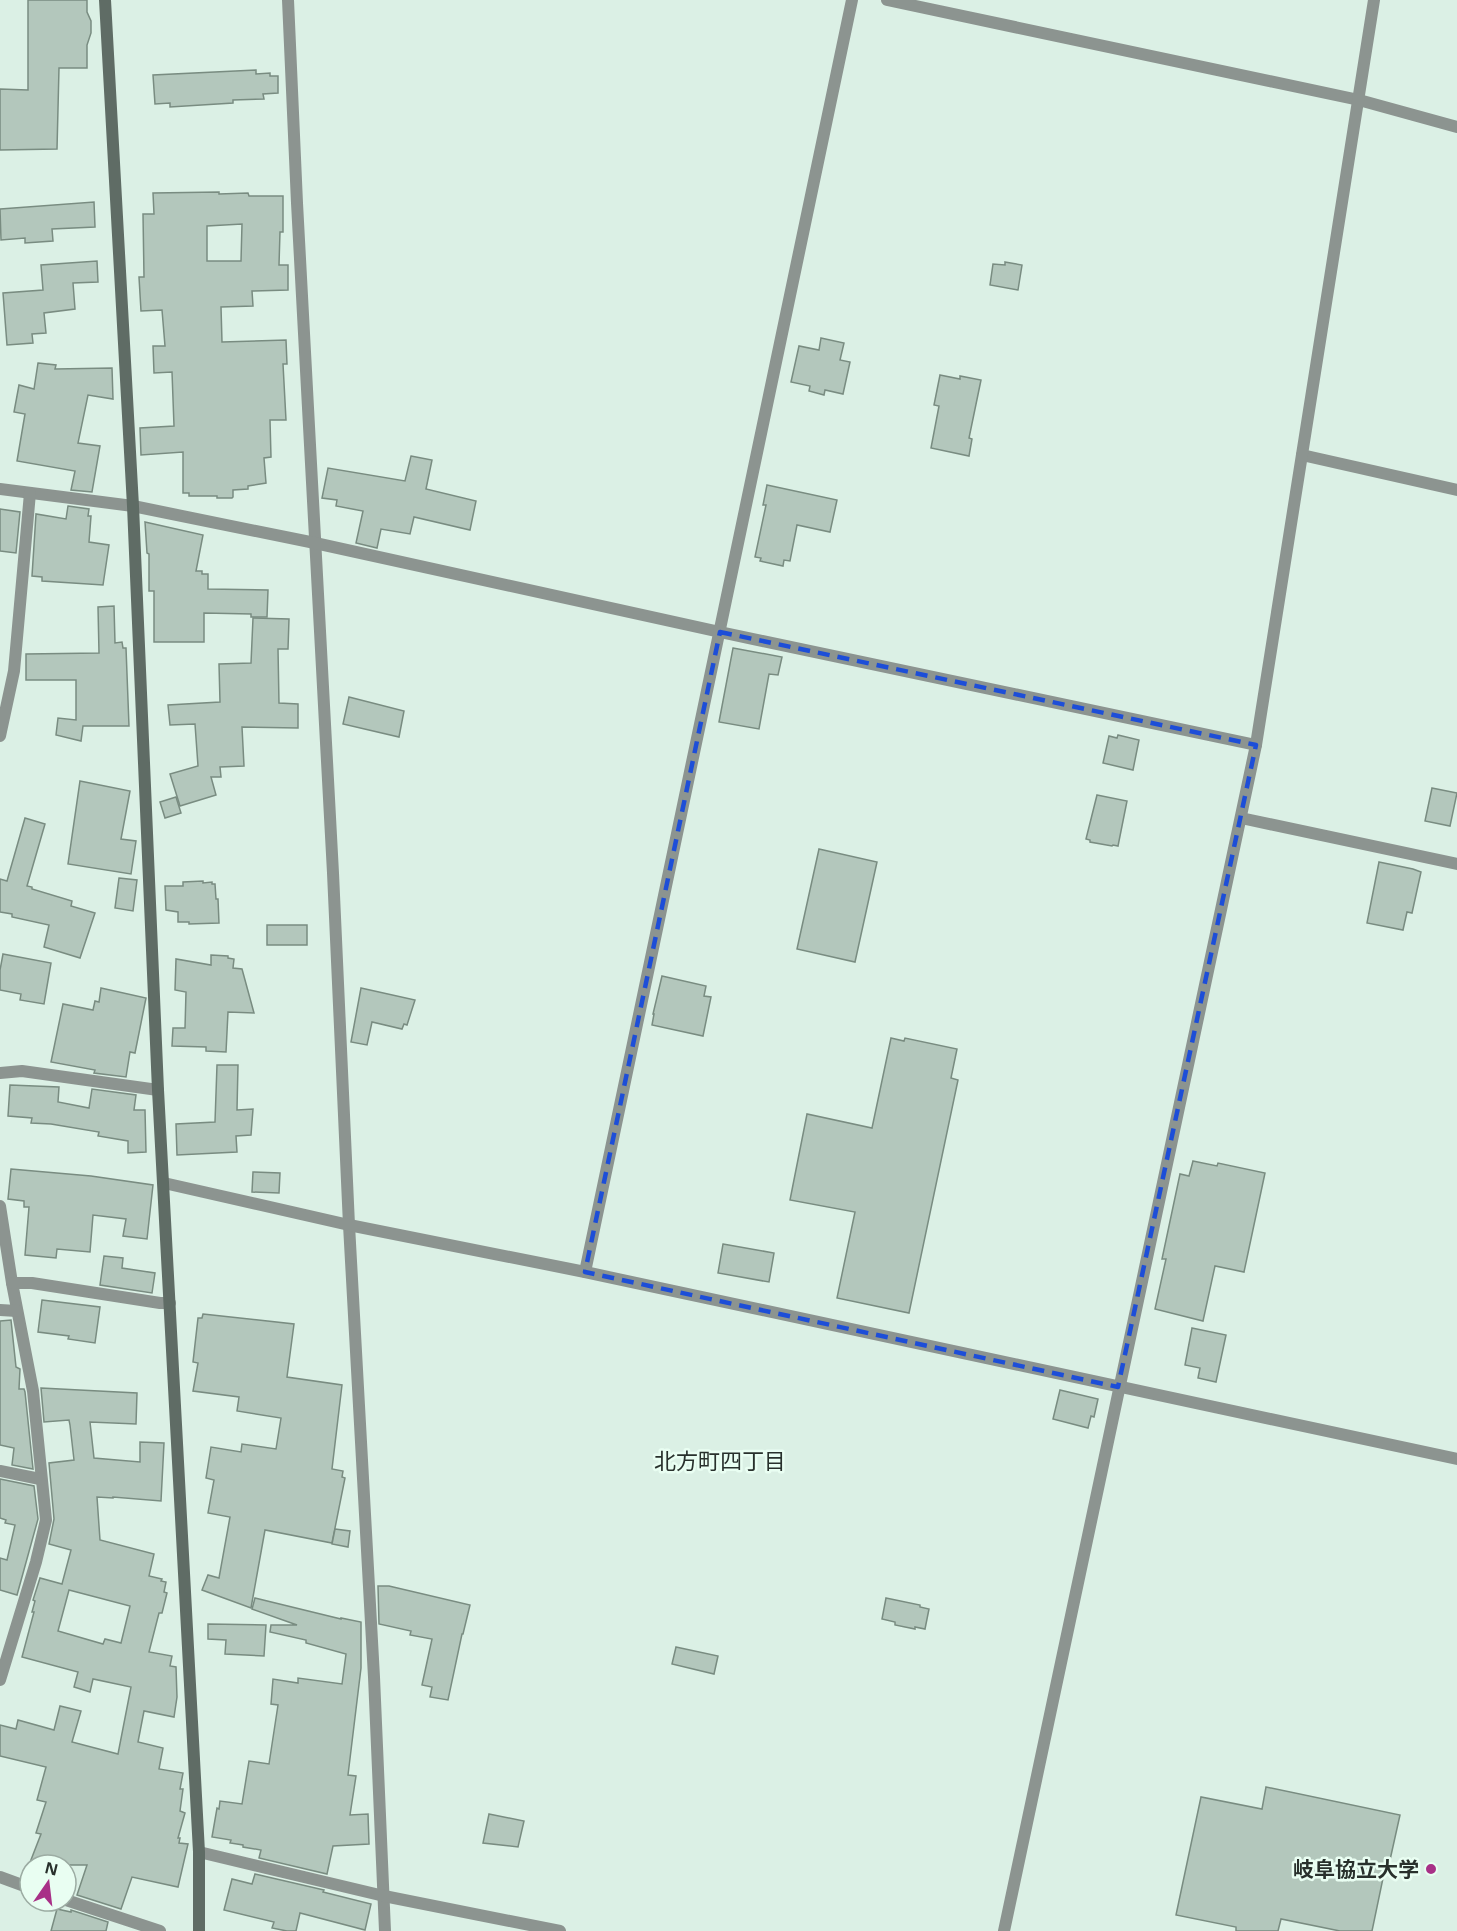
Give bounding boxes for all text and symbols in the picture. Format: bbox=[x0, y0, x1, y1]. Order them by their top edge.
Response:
district label: 北方町四丁目 bbox=[654, 1445, 786, 1475]
north arrow bbox=[18, 1853, 78, 1913]
place label: 岐阜協立大学 bbox=[1293, 1855, 1419, 1883]
text: N bbox=[43, 1856, 61, 1881]
marker: 岐阜協立大学 bbox=[1424, 1862, 1438, 1876]

